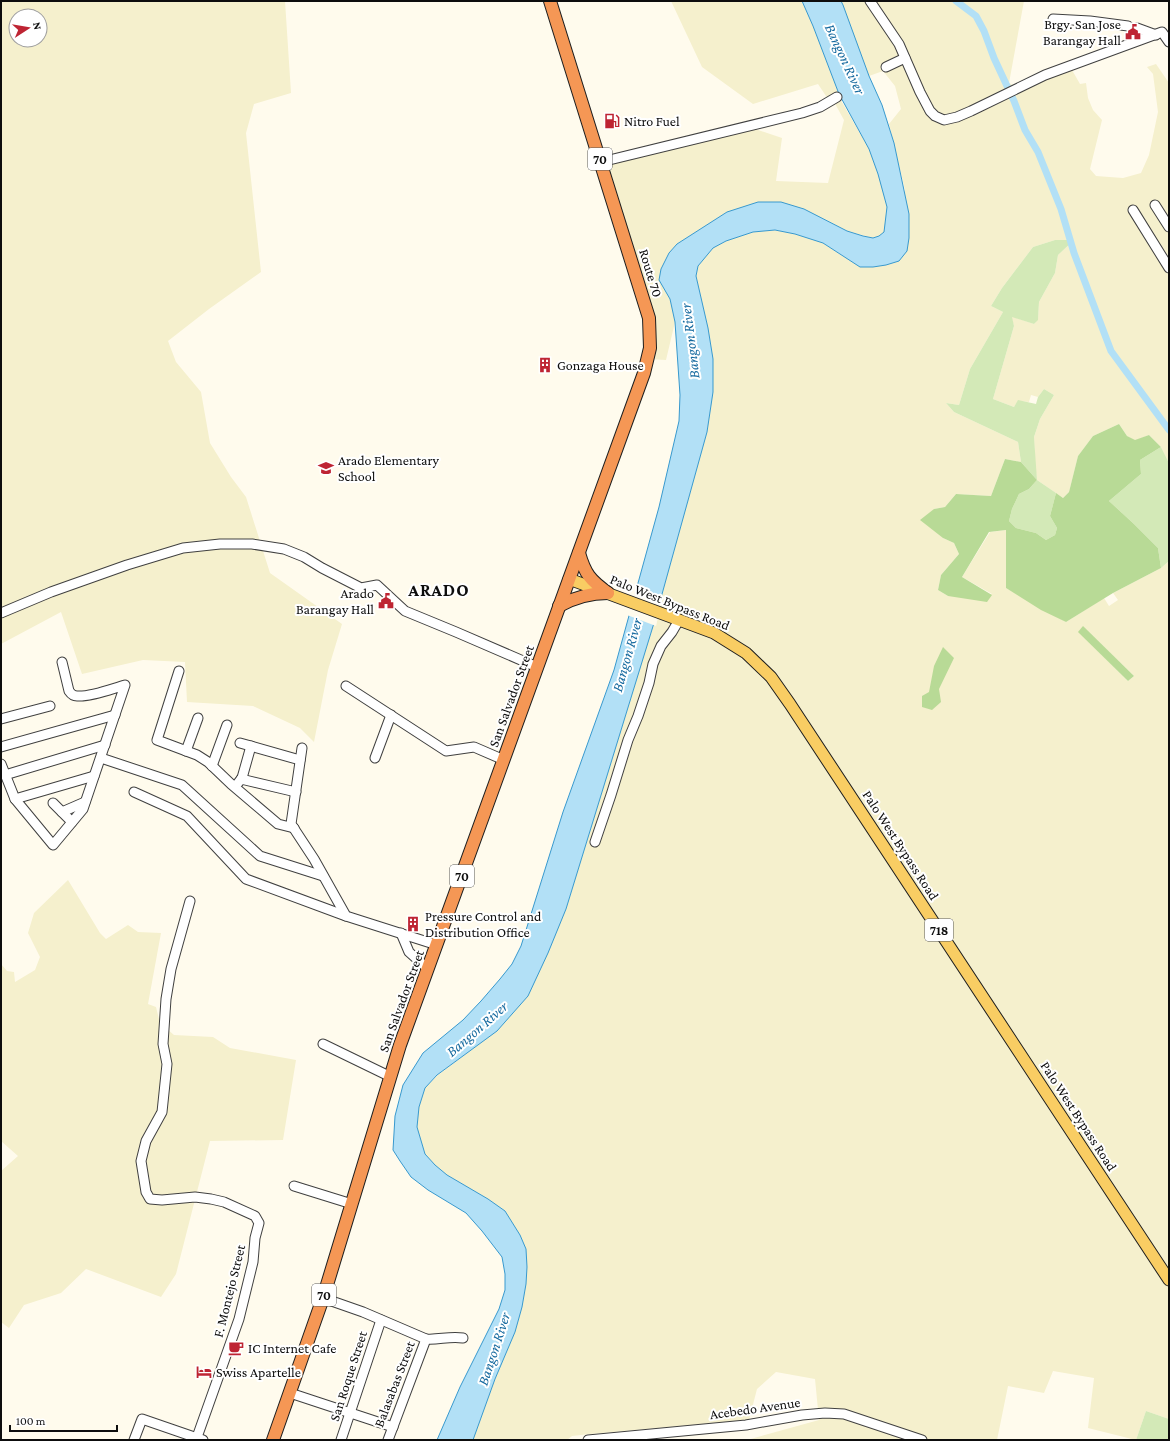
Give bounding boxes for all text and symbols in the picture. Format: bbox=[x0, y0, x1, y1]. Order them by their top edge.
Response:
north arrow bbox=[8, 8, 48, 48]
place label: Brgy. San Jose Barangay Hall bbox=[1043, 16, 1121, 48]
text: N bbox=[31, 21, 45, 31]
water label: Bangon River bbox=[821, 21, 869, 98]
public building icon: Brgy. San Jose Barangay Hall bbox=[1124, 23, 1142, 41]
fuel station icon: Nitro Fuel bbox=[603, 112, 621, 130]
place label: Nitro Fuel bbox=[624, 113, 680, 129]
road number: 70 bbox=[588, 148, 612, 170]
street label: Route 70 bbox=[636, 247, 666, 299]
water label: Bangon River bbox=[677, 302, 704, 380]
building icon: Gonzaga House bbox=[536, 356, 554, 374]
place label: Gonzaga House bbox=[557, 357, 644, 373]
place label: Arado Elementary School bbox=[338, 452, 439, 484]
school or university icon: Arado Elementary School bbox=[317, 459, 335, 477]
street label: Palo West Bypass Road bbox=[608, 571, 733, 634]
district label: ARADO bbox=[407, 580, 470, 600]
place label: Arado Barangay Hall bbox=[296, 585, 374, 617]
public building icon: Arado Barangay Hall bbox=[377, 592, 395, 610]
water label: Bangon River bbox=[609, 616, 646, 694]
street label: San Salvador Street bbox=[485, 642, 537, 749]
street label: Palo West Bypass Road bbox=[860, 787, 943, 903]
road number: 70 bbox=[450, 865, 474, 887]
place label: Pressure Control and Distribution Office bbox=[425, 908, 542, 940]
building icon: Pressure Control and Distribution Office bbox=[404, 915, 422, 933]
road number: 718 bbox=[925, 919, 953, 941]
street label: San Salvador Street bbox=[375, 947, 427, 1054]
water label: Bangon River bbox=[443, 998, 512, 1061]
street label: Palo West Bypass Road bbox=[1038, 1058, 1121, 1174]
street label: F. Montejo Street bbox=[210, 1243, 249, 1339]
road number: 70 bbox=[312, 1284, 336, 1306]
water label: Bangon River bbox=[475, 1310, 514, 1388]
street label: San Roque Street bbox=[326, 1329, 370, 1423]
street label: Balasabas Street bbox=[370, 1338, 418, 1429]
cafe icon: IC Internet Cafe bbox=[227, 1339, 245, 1357]
place label: IC Internet Cafe bbox=[248, 1340, 336, 1356]
hotel icon: Swiss Apartelle bbox=[195, 1363, 213, 1381]
place label: Swiss Apartelle bbox=[216, 1364, 301, 1380]
street label: Acebedo Avenue bbox=[709, 1394, 801, 1422]
scale bar bbox=[10, 1407, 117, 1433]
text: 100 m bbox=[16, 1414, 46, 1428]

